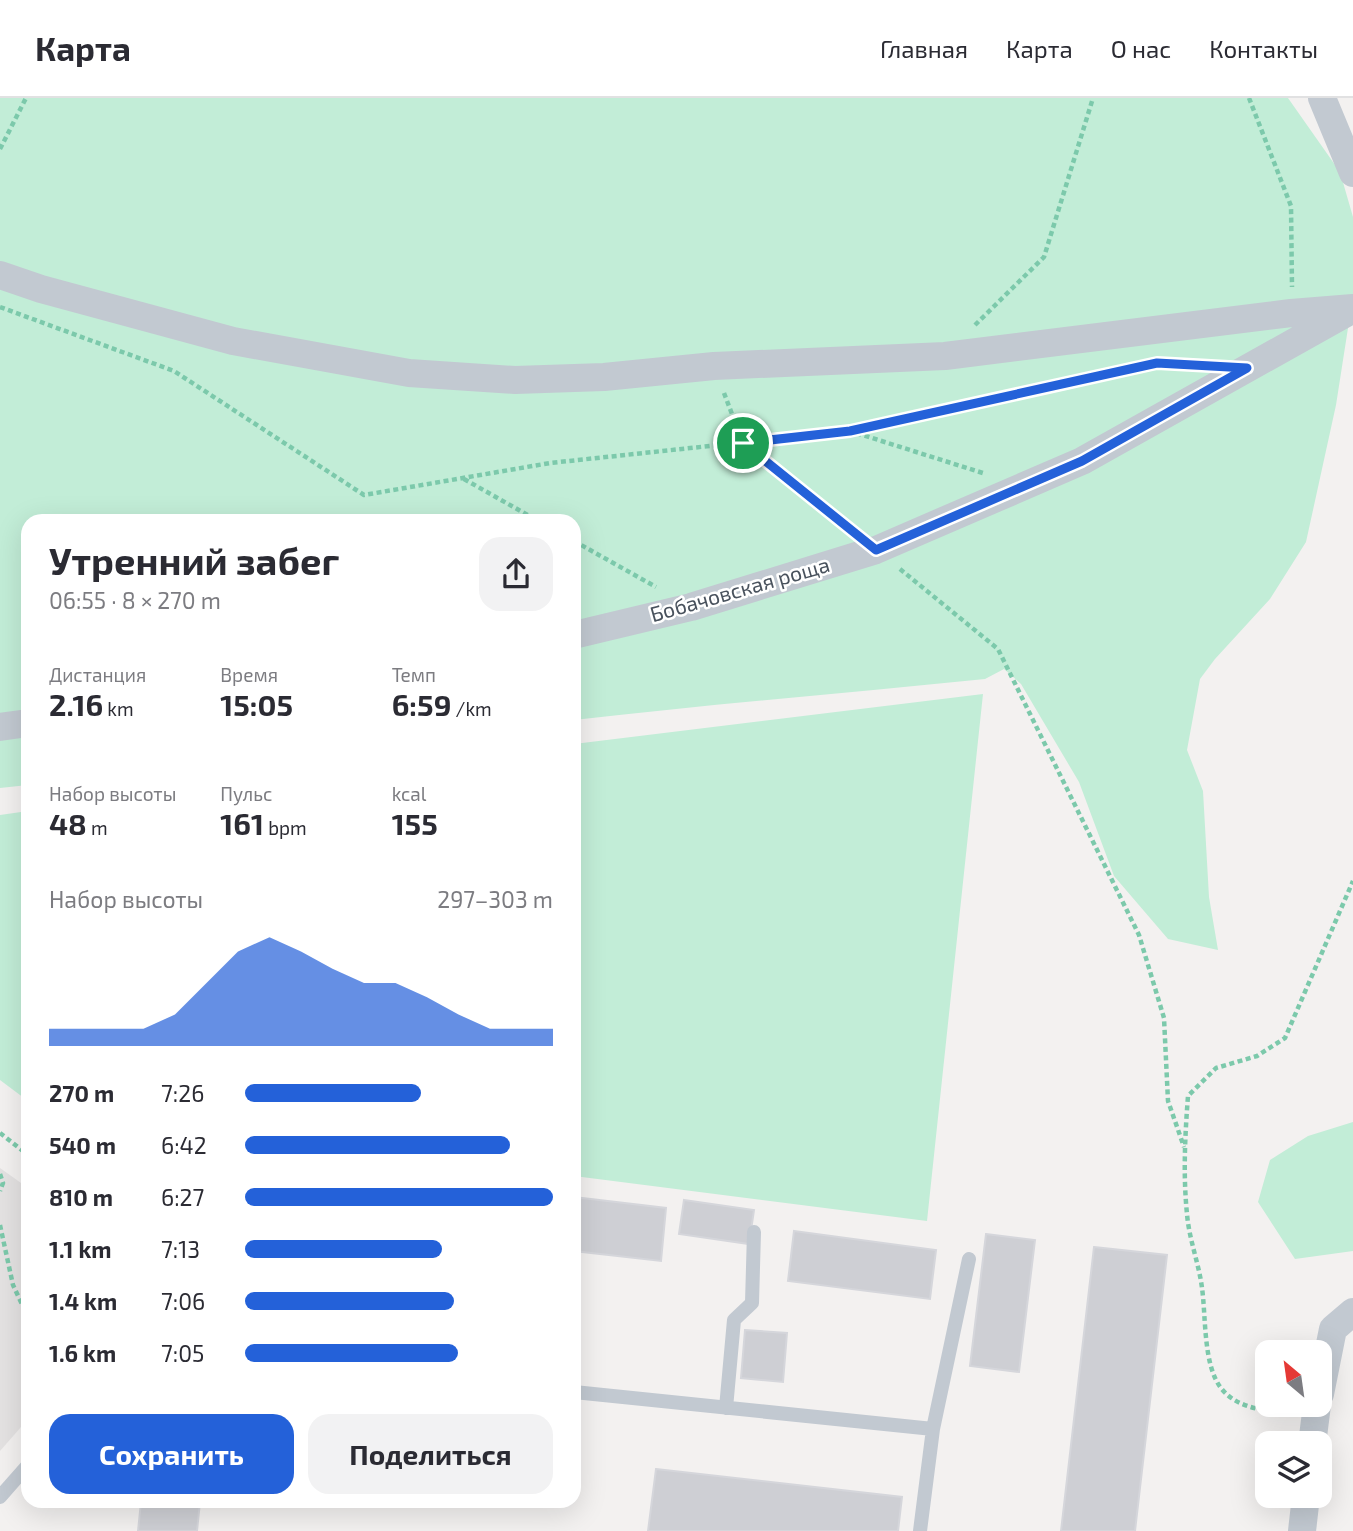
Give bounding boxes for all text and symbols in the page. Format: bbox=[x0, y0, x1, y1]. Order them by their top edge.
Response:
text: Карта bbox=[35, 28, 131, 68]
text: Главная bbox=[880, 34, 968, 63]
text: Карта bbox=[1006, 34, 1073, 63]
text: О нас bbox=[1111, 34, 1171, 63]
text: Контакты bbox=[1209, 34, 1318, 63]
pin bbox=[713, 413, 773, 473]
icon: arrive bbox=[724, 424, 762, 462]
text: Утренний забег bbox=[49, 537, 339, 583]
button: share bbox=[479, 537, 553, 611]
street label: Бобачовская роща bbox=[647, 551, 832, 626]
text: 06:55 · 8 × 270 m bbox=[49, 586, 221, 614]
text: Дистанция bbox=[49, 663, 146, 686]
text: Время bbox=[220, 663, 278, 686]
text: Темп bbox=[392, 663, 436, 686]
text: 2.16 bbox=[49, 686, 103, 722]
text: 15:05 bbox=[220, 686, 293, 722]
text: 6:59 bbox=[392, 686, 451, 722]
text: km bbox=[103, 697, 134, 720]
text: /km bbox=[451, 697, 492, 720]
text: Набор высоты bbox=[49, 782, 176, 805]
text: Пульс bbox=[220, 782, 272, 805]
text: kcal bbox=[392, 782, 426, 805]
text: 48 bbox=[49, 805, 87, 841]
text: 161 bbox=[220, 805, 264, 841]
text: 155 bbox=[392, 805, 438, 841]
text: m bbox=[87, 816, 108, 839]
text: bpm bbox=[264, 816, 307, 839]
text: Набор высоты bbox=[49, 885, 203, 913]
text: 297–303 m bbox=[437, 885, 553, 913]
text: 270 m bbox=[49, 1079, 114, 1107]
text: 7:26 bbox=[161, 1079, 204, 1107]
text: 540 m bbox=[49, 1131, 116, 1159]
text: 6:42 bbox=[161, 1131, 207, 1159]
text: 810 m bbox=[49, 1183, 113, 1211]
text: 6:27 bbox=[161, 1183, 204, 1211]
text: 1.1 km bbox=[49, 1235, 112, 1263]
text: 7:13 bbox=[161, 1235, 200, 1263]
text: 1.4 km bbox=[49, 1287, 117, 1315]
text: 7:06 bbox=[161, 1287, 205, 1315]
text: 1.6 km bbox=[49, 1339, 116, 1367]
text: 7:05 bbox=[161, 1339, 204, 1367]
north arrow bbox=[1255, 1340, 1332, 1418]
map controls bbox=[1255, 1340, 1332, 1508]
button: Сохранить bbox=[49, 1414, 294, 1494]
button: Поделиться bbox=[308, 1414, 553, 1494]
button: layers bbox=[1255, 1431, 1332, 1508]

